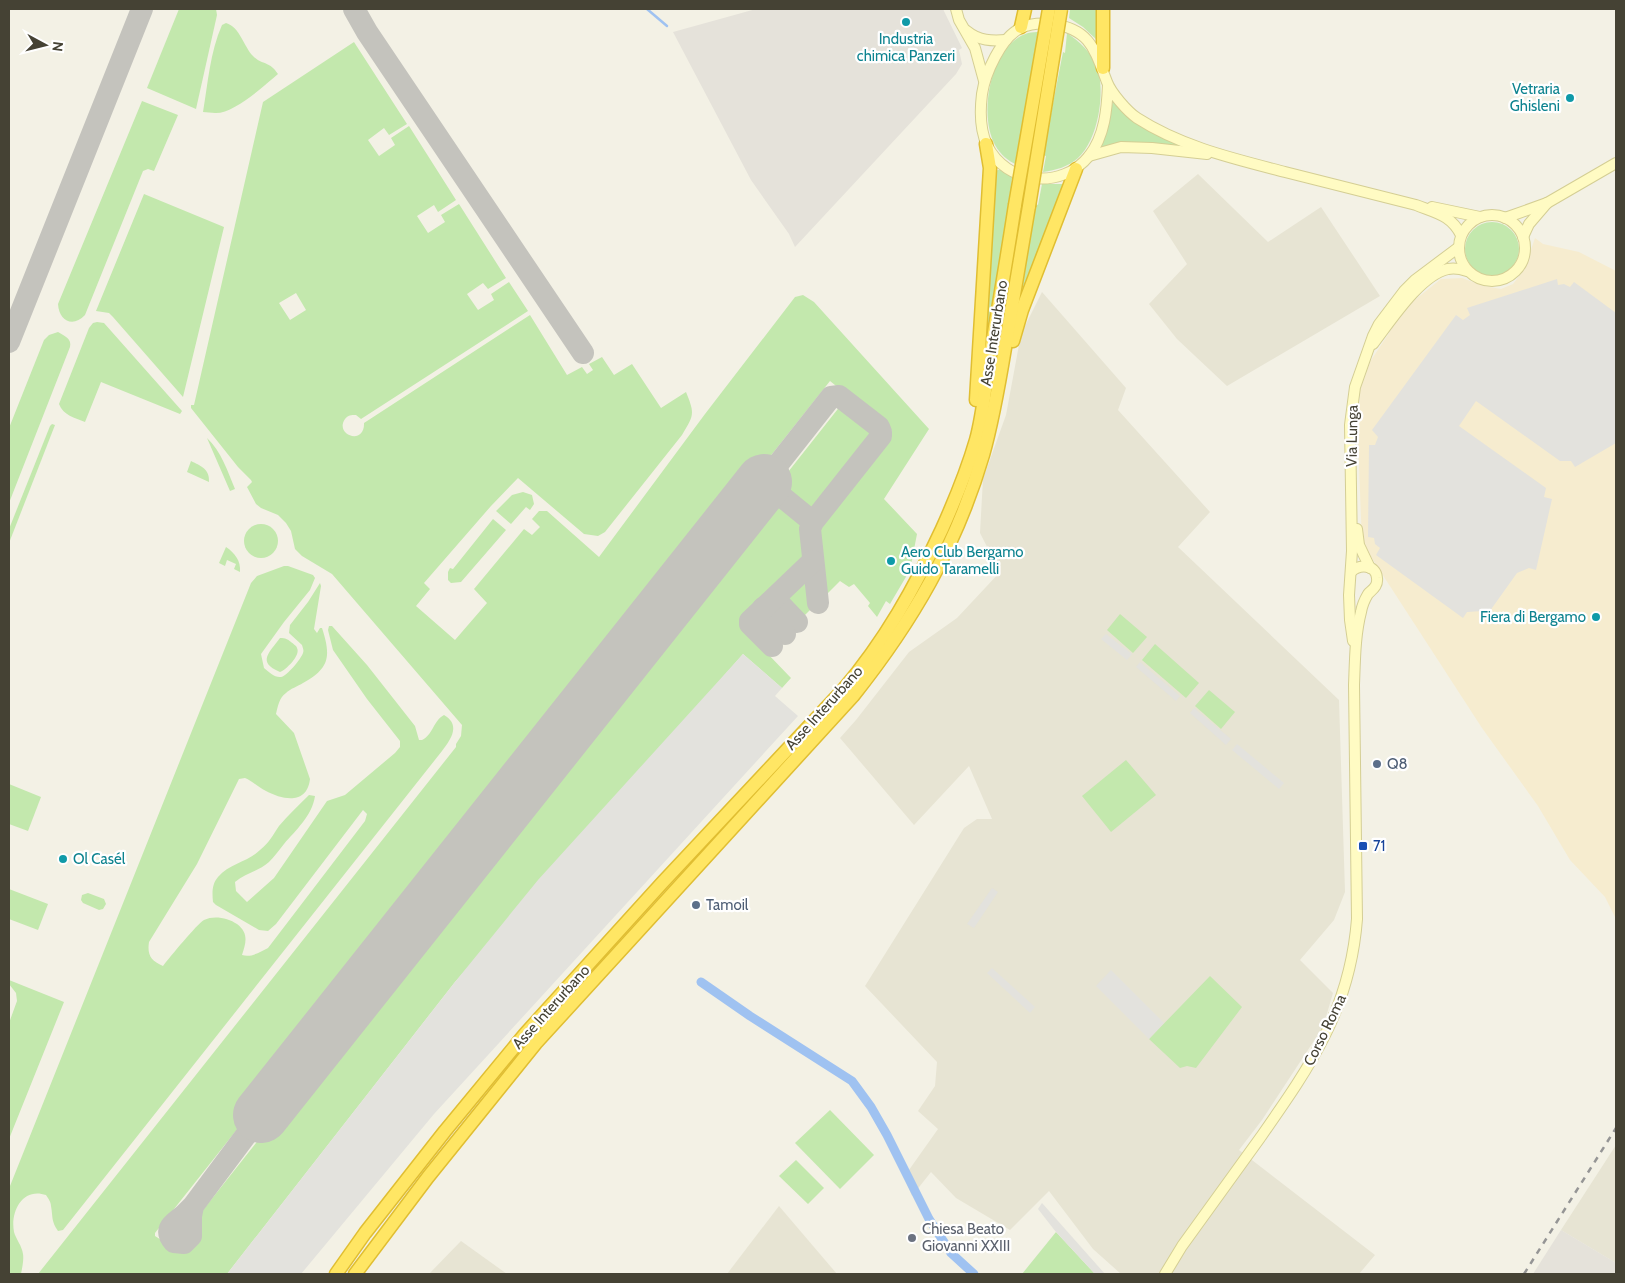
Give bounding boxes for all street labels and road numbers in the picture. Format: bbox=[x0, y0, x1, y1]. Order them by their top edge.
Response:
street label: Asse Interurbano bbox=[977, 279, 1011, 387]
street label: Via Lunga bbox=[1342, 404, 1362, 467]
street label: Asse Interurbano bbox=[782, 662, 866, 754]
street label: Asse Interurbano bbox=[509, 961, 593, 1053]
street label: Corso Roma bbox=[1300, 991, 1350, 1069]

